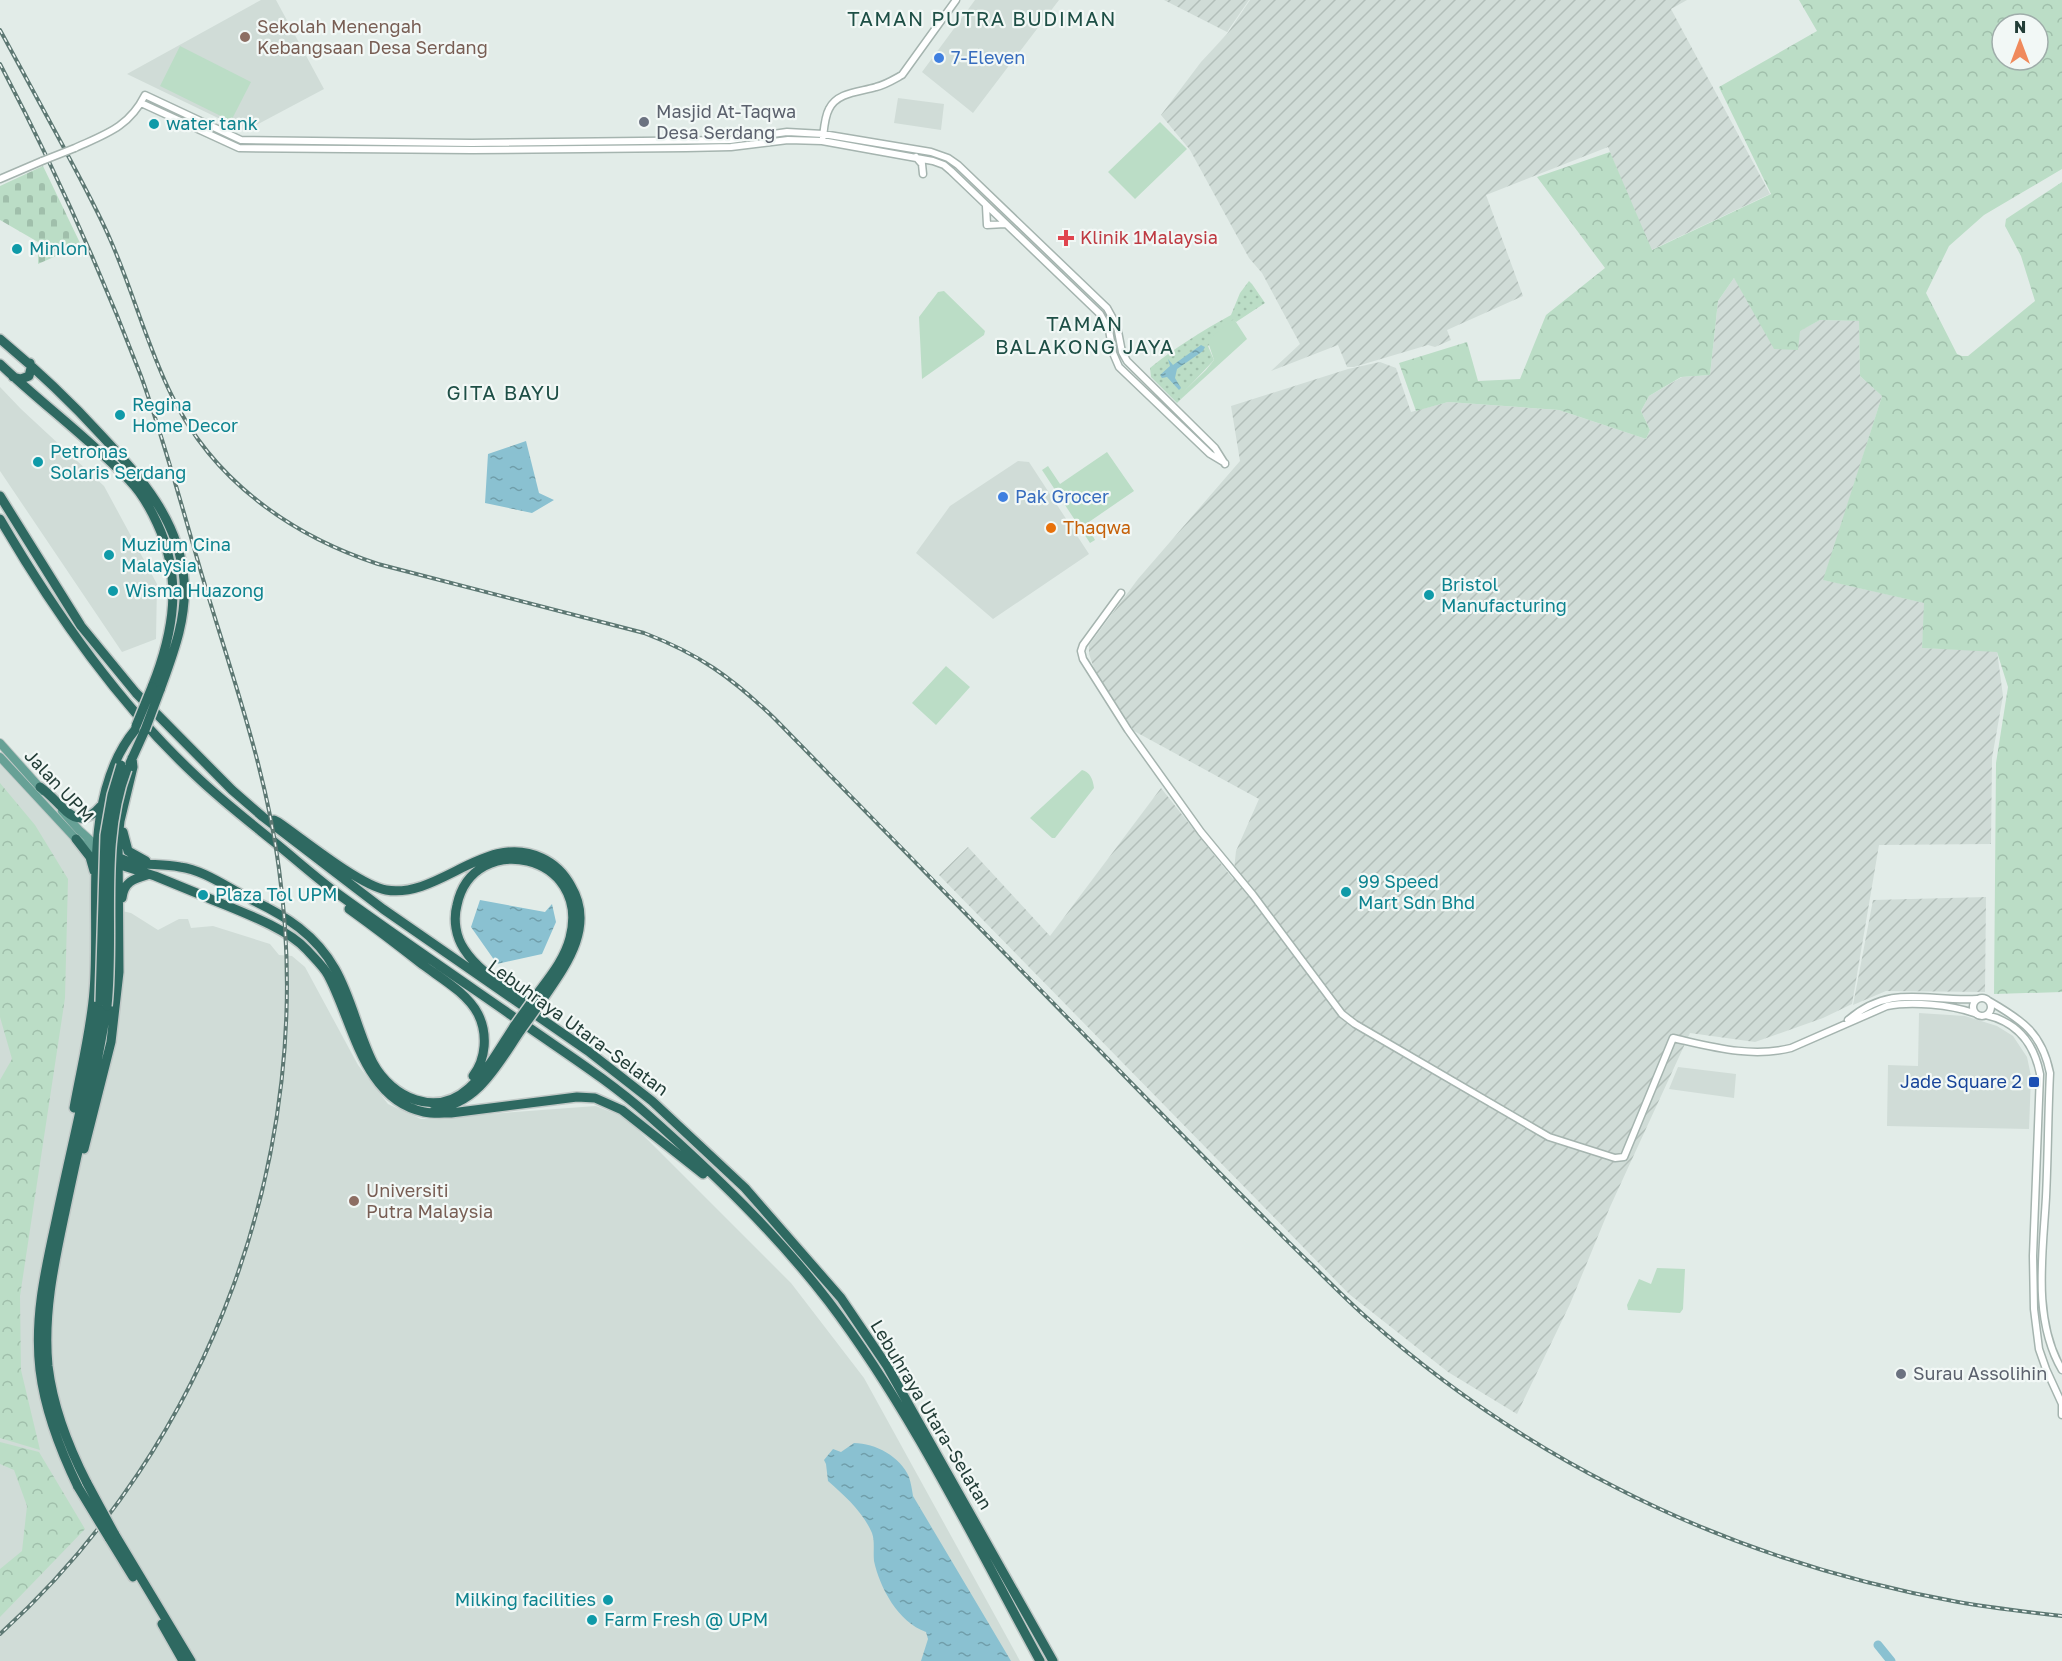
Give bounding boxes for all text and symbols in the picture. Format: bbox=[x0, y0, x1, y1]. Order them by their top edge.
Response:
district label: TAMAN PUTRA BUDIMAN bbox=[847, 6, 1117, 30]
north arrow bbox=[1990, 12, 2050, 72]
place label: Sekolah Menengah Kebangsaan Desa Serdang bbox=[257, 15, 488, 58]
text: N bbox=[2014, 17, 2026, 37]
marker: Sekolah Menengah Kebangsaan Desa Serdang bbox=[238, 30, 252, 44]
place label: 7-Eleven bbox=[951, 46, 1025, 68]
marker: 7-Eleven bbox=[932, 51, 946, 65]
place label: Masjid At-Taqwa Desa Serdang bbox=[656, 100, 796, 143]
place label: water tank bbox=[166, 112, 258, 134]
marker: Masjid At-Taqwa Desa Serdang bbox=[637, 115, 651, 129]
marker: water tank bbox=[147, 117, 161, 131]
place label: Klinik 1Malaysia bbox=[1080, 226, 1218, 248]
marker: Klinik 1Malaysia bbox=[1057, 229, 1075, 247]
place label: Minlon bbox=[29, 237, 88, 259]
marker: Minlon bbox=[10, 242, 24, 256]
district label: TAMAN BALAKONG JAYA bbox=[995, 311, 1175, 358]
district label: GITA BAYU bbox=[447, 380, 561, 404]
place label: Regina Home Decor bbox=[132, 393, 238, 436]
marker: Regina Home Decor bbox=[113, 408, 127, 422]
place label: Petronas Solaris Serdang bbox=[50, 440, 186, 483]
marker: Petronas Solaris Serdang bbox=[31, 455, 45, 469]
place label: Pak Grocer bbox=[1015, 485, 1109, 507]
marker: Pak Grocer bbox=[996, 490, 1010, 504]
place label: Thaqwa bbox=[1063, 516, 1131, 538]
marker: Thaqwa bbox=[1044, 521, 1058, 535]
place label: Muzium Cina Malaysia bbox=[121, 533, 231, 576]
marker: Muzium Cina Malaysia bbox=[102, 548, 116, 562]
place label: Bristol Manufacturing bbox=[1441, 573, 1567, 616]
place label: Wisma Huazong bbox=[125, 579, 264, 601]
marker: Wisma Huazong bbox=[106, 584, 120, 598]
marker: Bristol Manufacturing bbox=[1422, 588, 1436, 602]
street label: Jalan UPM bbox=[20, 744, 99, 826]
place label: 99 Speed Mart Sdn Bhd bbox=[1358, 870, 1475, 913]
place label: Plaza Tol UPM bbox=[215, 883, 338, 905]
marker: 99 Speed Mart Sdn Bhd bbox=[1339, 885, 1353, 899]
marker: Plaza Tol UPM bbox=[196, 888, 210, 902]
street label: Lebuhraya Utara–Selatan bbox=[484, 954, 673, 1100]
place label: Jade Square 2 bbox=[1900, 1070, 2022, 1092]
marker: Jade Square 2 bbox=[2027, 1075, 2041, 1089]
place label: Universiti Putra Malaysia bbox=[366, 1179, 493, 1222]
marker: Universiti Putra Malaysia bbox=[347, 1194, 361, 1208]
street label: Lebuhraya Utara–Selatan bbox=[866, 1316, 997, 1513]
place label: Surau Assolihin bbox=[1913, 1362, 2047, 1384]
marker: Surau Assolihin bbox=[1894, 1367, 1908, 1381]
place label: Milking facilities bbox=[455, 1588, 596, 1610]
marker: Milking facilities bbox=[601, 1593, 615, 1607]
place label: Farm Fresh @ UPM bbox=[604, 1608, 768, 1630]
marker: Farm Fresh @ UPM bbox=[585, 1613, 599, 1627]

